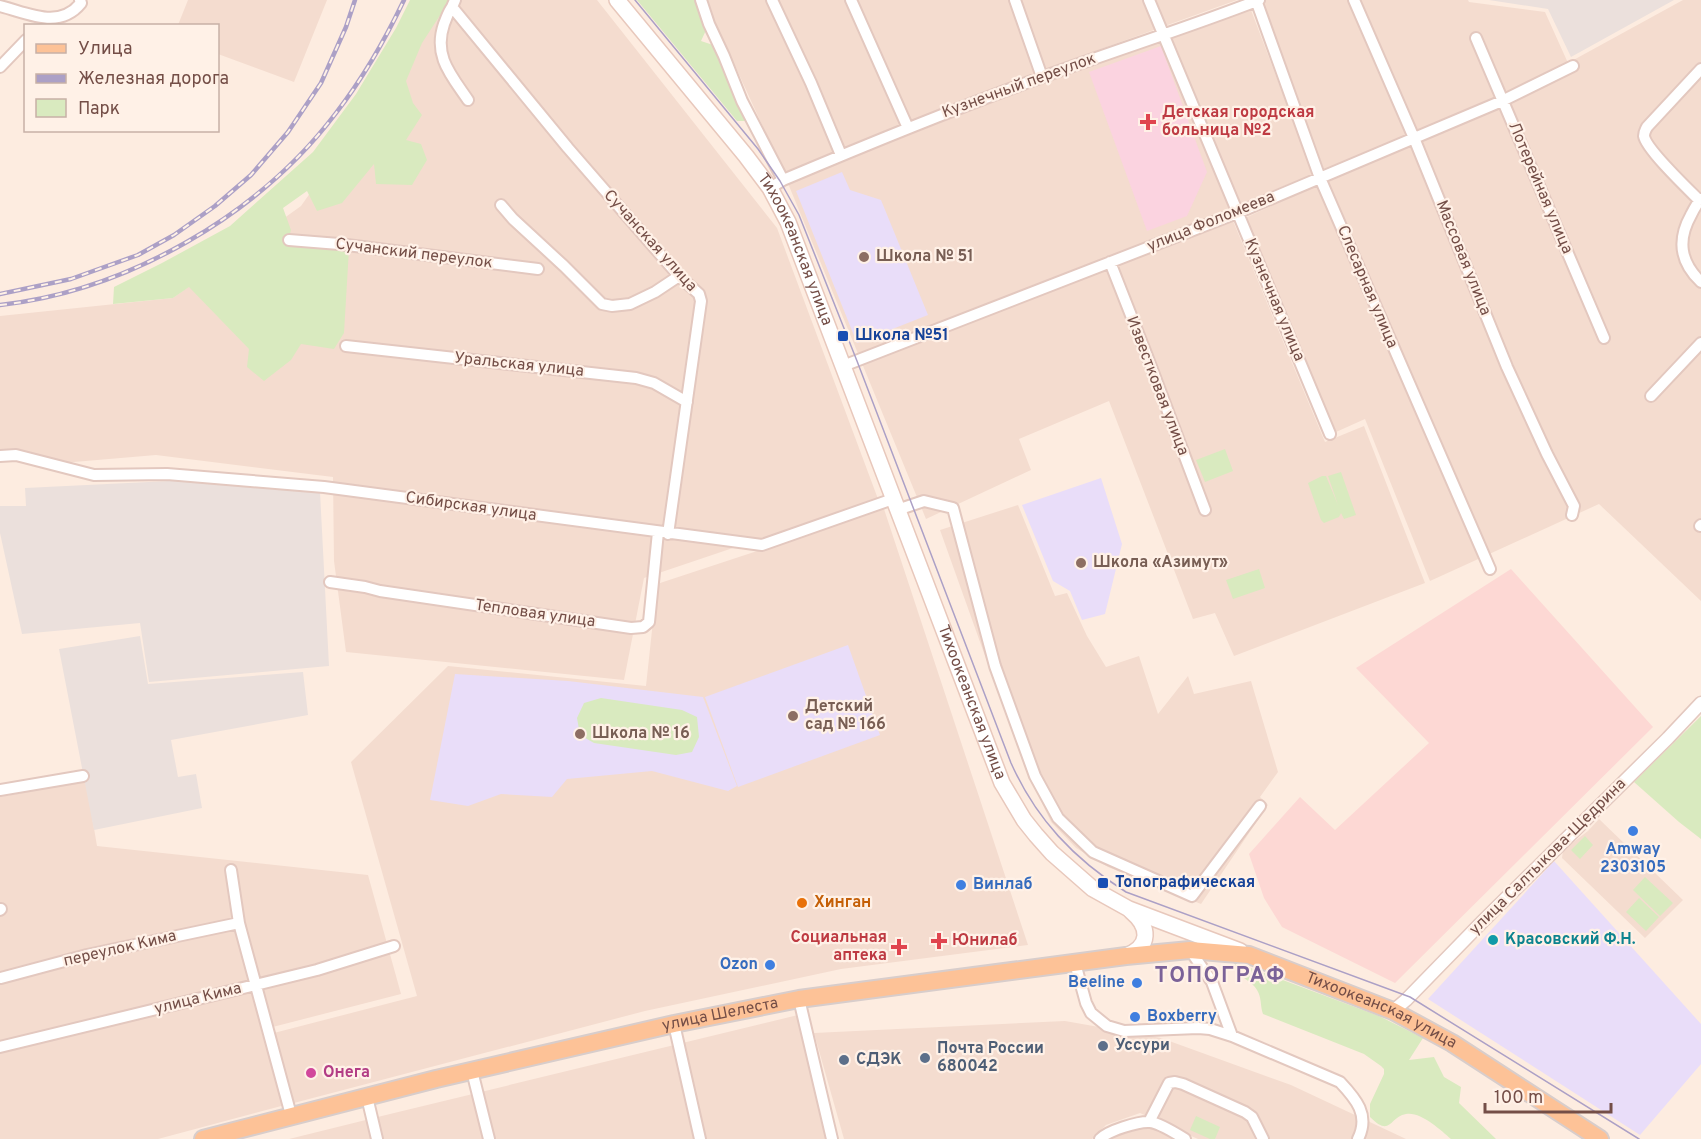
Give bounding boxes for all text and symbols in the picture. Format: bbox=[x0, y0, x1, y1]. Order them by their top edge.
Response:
legend bbox=[24, 24, 219, 132]
text: Улица bbox=[78, 38, 132, 61]
street label: Кузнечный переулок bbox=[939, 49, 1099, 123]
text: Железная дорога bbox=[78, 68, 229, 91]
text: Парк bbox=[78, 98, 120, 121]
place label: Детская городская больница №2 bbox=[1162, 103, 1315, 141]
marker: Детская городская больница №2 bbox=[1139, 113, 1157, 131]
street label: Лотерейная улица bbox=[1503, 119, 1577, 257]
street label: Тихоокеанская улица bbox=[753, 170, 837, 328]
street label: Сучанская улица bbox=[599, 186, 701, 296]
street label: улица Фоломеева bbox=[1144, 187, 1278, 257]
street label: Массовая улица bbox=[1431, 198, 1495, 318]
street label: Слесарная улица bbox=[1332, 223, 1402, 351]
street label: Сучанский переулок bbox=[334, 234, 494, 274]
street label: Кузнечная улица bbox=[1239, 236, 1309, 364]
place label: Школа № 51 bbox=[876, 247, 974, 267]
marker: Школа № 51 bbox=[857, 250, 871, 264]
street label: Известковая улица bbox=[1121, 314, 1193, 458]
place label: Школа №51 bbox=[855, 326, 949, 346]
marker: Школа №51 bbox=[836, 329, 850, 343]
street label: Уральская улица bbox=[453, 348, 585, 382]
street label: Сибирская улица bbox=[404, 488, 538, 526]
place label: Школа «Азимут» bbox=[1093, 553, 1228, 573]
marker: Школа «Азимут» bbox=[1074, 556, 1088, 570]
street label: Тепловая улица bbox=[474, 596, 596, 632]
street label: Тихоокеанская улица bbox=[933, 622, 1010, 782]
place label: Детский сад № 166 bbox=[805, 697, 886, 735]
marker: Детский сад № 166 bbox=[786, 709, 800, 723]
place label: Школа № 16 bbox=[592, 724, 690, 744]
marker: Школа № 16 bbox=[573, 727, 587, 741]
street label: улица Салтыкова-Щедрина bbox=[1465, 774, 1631, 940]
marker: Amway 2303105 bbox=[1626, 824, 1640, 838]
place label: Amway 2303105 bbox=[1600, 840, 1666, 878]
place label: Топографическая bbox=[1115, 873, 1255, 893]
place label: Винлаб bbox=[973, 875, 1032, 895]
marker: Топографическая bbox=[1096, 876, 1110, 890]
marker: Винлаб bbox=[954, 878, 968, 892]
place label: Хинган bbox=[814, 893, 871, 913]
marker: Хинган bbox=[795, 896, 809, 910]
street label: переулок Кима bbox=[62, 926, 178, 972]
place label: Социальная аптека bbox=[791, 928, 887, 966]
place label: Красовский Ф.Н. bbox=[1505, 930, 1636, 950]
place label: Юнилаб bbox=[952, 931, 1018, 951]
marker: Юнилаб bbox=[930, 932, 948, 950]
marker: Красовский Ф.Н. bbox=[1486, 933, 1500, 947]
marker: Социальная аптека bbox=[892, 940, 906, 954]
place label: Ozon bbox=[720, 955, 758, 975]
marker: Ozon bbox=[763, 958, 777, 972]
district label: ТОПОГРАФ bbox=[1155, 963, 1285, 990]
street label: Тихоокеанская улица bbox=[1303, 968, 1460, 1054]
place label: Beeline bbox=[1068, 973, 1125, 993]
marker: Beeline bbox=[1130, 976, 1144, 990]
street label: улица Кима bbox=[152, 979, 244, 1019]
street label: улица Шелеста bbox=[660, 993, 780, 1036]
place label: Boxberry bbox=[1147, 1007, 1217, 1027]
marker: Boxberry bbox=[1128, 1010, 1142, 1024]
place label: Уссури bbox=[1115, 1036, 1170, 1056]
place label: Почта России 680042 bbox=[937, 1039, 1044, 1077]
marker: Уссури bbox=[1096, 1039, 1110, 1053]
place label: СДЭК bbox=[856, 1050, 902, 1070]
marker: Почта России 680042 bbox=[918, 1051, 932, 1065]
marker: СДЭК bbox=[837, 1053, 851, 1067]
place label: Онега bbox=[323, 1063, 370, 1083]
marker: Онега bbox=[304, 1066, 318, 1080]
scale bar bbox=[1485, 1076, 1611, 1114]
text: 100 m bbox=[1494, 1087, 1543, 1110]

